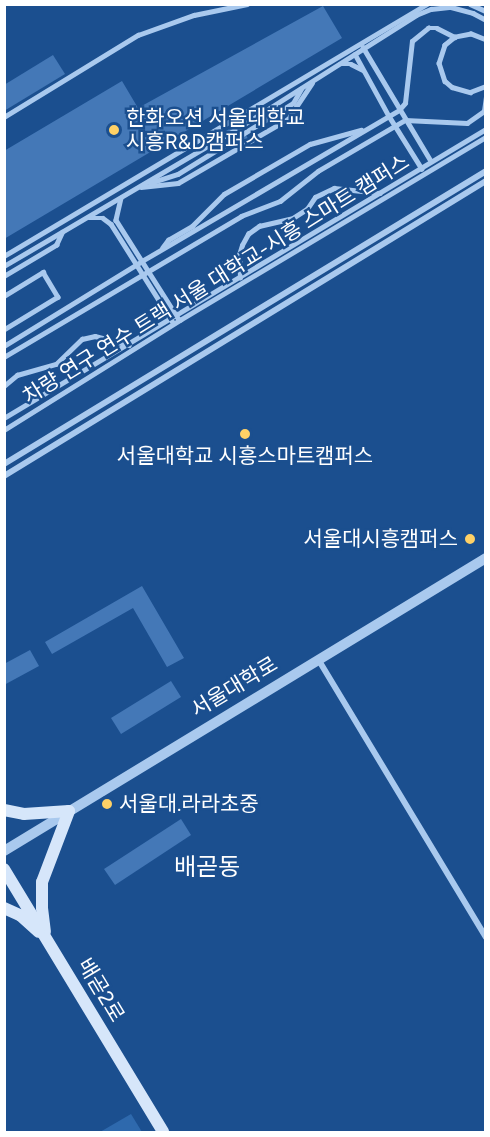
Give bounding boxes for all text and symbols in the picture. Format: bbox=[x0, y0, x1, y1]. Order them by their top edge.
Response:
place label: 한화오션 서울대학교 시흥R&D캠퍼스 bbox=[126, 105, 305, 155]
marker: 한화오션 서울대학교 시흥R&D캠퍼스 bbox=[107, 123, 121, 137]
street label: 차량 연구 연수 트랙 서울 대학교-시흥 스마트 캠퍼스 bbox=[18, 149, 414, 409]
marker: 서울대학교 시흥스마트캠퍼스 bbox=[238, 427, 252, 441]
place label: 서울대학교 시흥스마트캠퍼스 bbox=[117, 443, 373, 469]
place label: 서울대시흥캠퍼스 bbox=[303, 526, 458, 552]
marker: 서울대시흥캠퍼스 bbox=[463, 532, 477, 546]
street label: 서울대학로 bbox=[186, 651, 282, 723]
place label: 서울대.라라초중 bbox=[119, 791, 259, 817]
marker: 서울대.라라초중 bbox=[100, 797, 114, 811]
district label: 배곧동 bbox=[174, 853, 240, 881]
street label: 배곧2로 bbox=[72, 954, 130, 1026]

